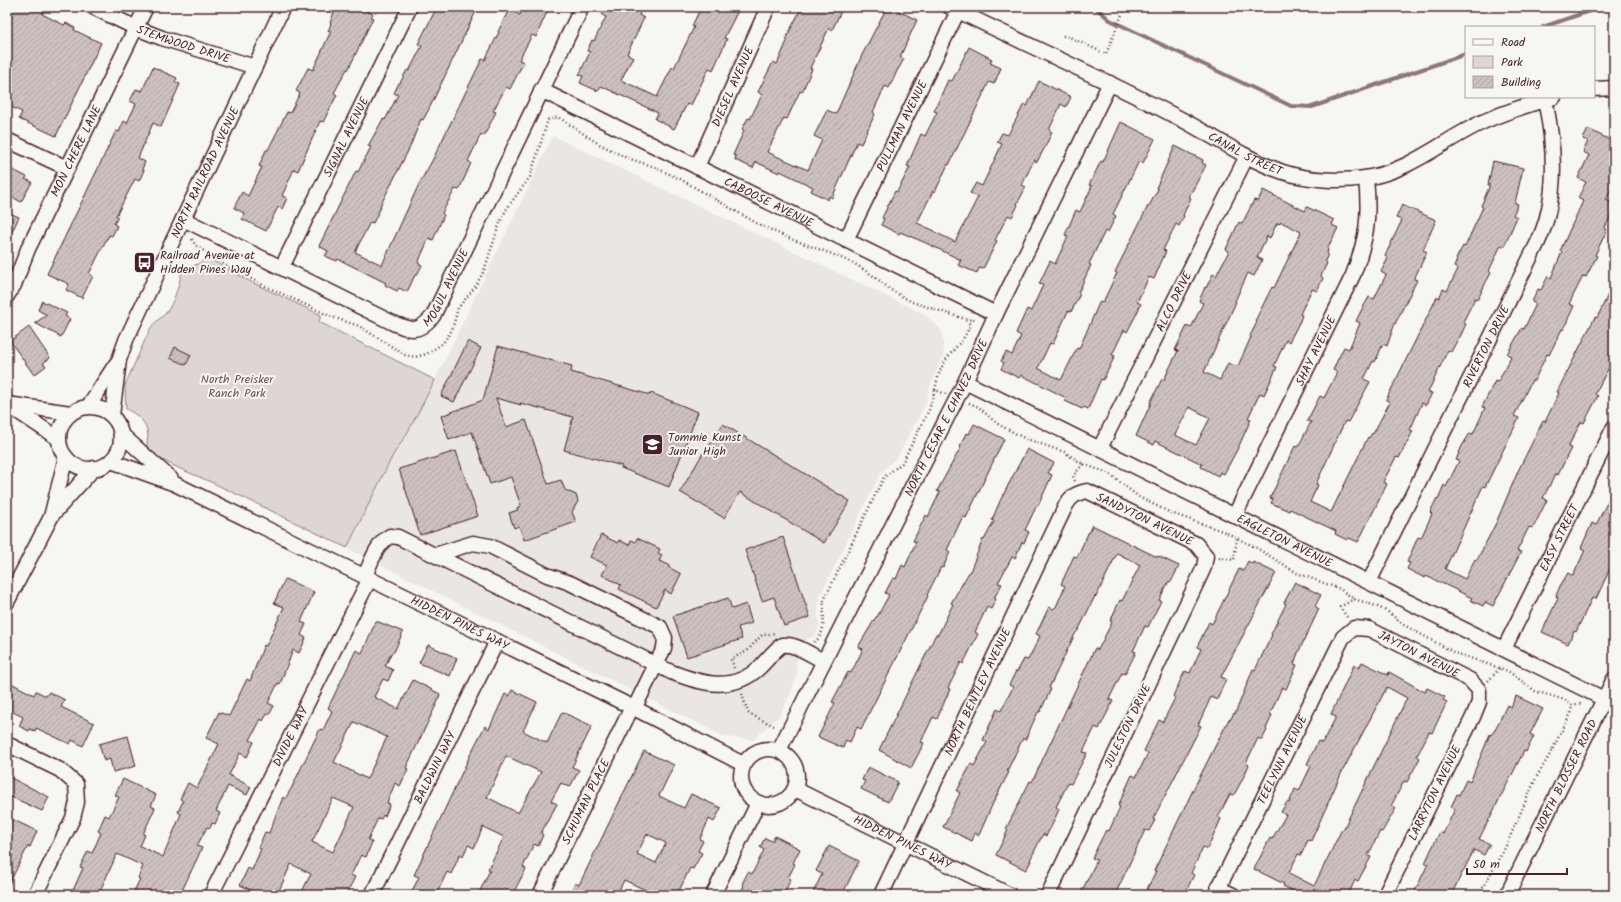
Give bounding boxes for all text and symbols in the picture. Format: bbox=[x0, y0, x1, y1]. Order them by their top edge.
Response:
street label: STEMWOOD DRIVE bbox=[134, 20, 234, 69]
legend bbox=[1465, 26, 1595, 98]
text: Road bbox=[1501, 33, 1526, 52]
street label: DIESEL AVENUE bbox=[706, 42, 759, 130]
text: Park bbox=[1501, 53, 1523, 72]
text: Building bbox=[1501, 73, 1541, 92]
street label: PULLMAN AVENUE bbox=[871, 76, 933, 175]
street label: SIGNAL AVENUE bbox=[318, 93, 374, 180]
street label: MON CHERE LANE bbox=[45, 101, 107, 200]
street label: NORTH RAILROAD AVENUE bbox=[166, 102, 245, 241]
street label: CANAL STREET bbox=[1204, 127, 1287, 181]
street label: CABOOSE AVENUE bbox=[721, 172, 818, 233]
street label: MOGUL AVENUE bbox=[418, 244, 474, 331]
place label: Railroad Avenue at Hidden Pines Way bbox=[160, 246, 255, 279]
bus stop icon: Railroad Avenue at Hidden Pines Way bbox=[132, 249, 158, 275]
street label: ALCO DRIVE bbox=[1151, 267, 1197, 335]
street label: RIVERTON DRIVE bbox=[1458, 301, 1515, 391]
street label: SHAY AVENUE bbox=[1290, 311, 1342, 389]
street label: NORTH CESAR E CHAVEZ DRIVE bbox=[899, 335, 993, 500]
park label: North Preisker Ranch Park bbox=[201, 370, 274, 403]
place label: Tommie Kunst Junior High bbox=[668, 428, 741, 461]
school or university icon: Tommie Kunst Junior High bbox=[639, 431, 665, 457]
street label: SANDYTON AVENUE bbox=[1093, 487, 1197, 551]
street label: EASY STREET bbox=[1534, 500, 1584, 575]
street label: EAGLETON AVENUE bbox=[1234, 509, 1337, 573]
street label: HIDDEN PINES WAY bbox=[407, 591, 513, 656]
street label: NORTH BENTLEY AVENUE bbox=[939, 624, 1016, 759]
street label: JAYTON AVENUE bbox=[1374, 625, 1464, 683]
street label: JULESTON DRIVE bbox=[1099, 680, 1157, 771]
street label: DIVIDE WAY bbox=[267, 703, 314, 770]
street label: TEELYNN AVENUE bbox=[1252, 711, 1313, 808]
street label: NORTH BLOSSER ROAD bbox=[1530, 716, 1602, 836]
street label: BALDWIN WAY bbox=[409, 727, 461, 807]
street label: LARRYTON AVENUE bbox=[1404, 741, 1467, 844]
street label: SCHUMAN PLACE bbox=[557, 755, 615, 848]
street label: HIDDEN PINES WAY bbox=[850, 810, 956, 875]
scale bar bbox=[1467, 850, 1567, 876]
text: 50 m bbox=[1473, 855, 1500, 874]

